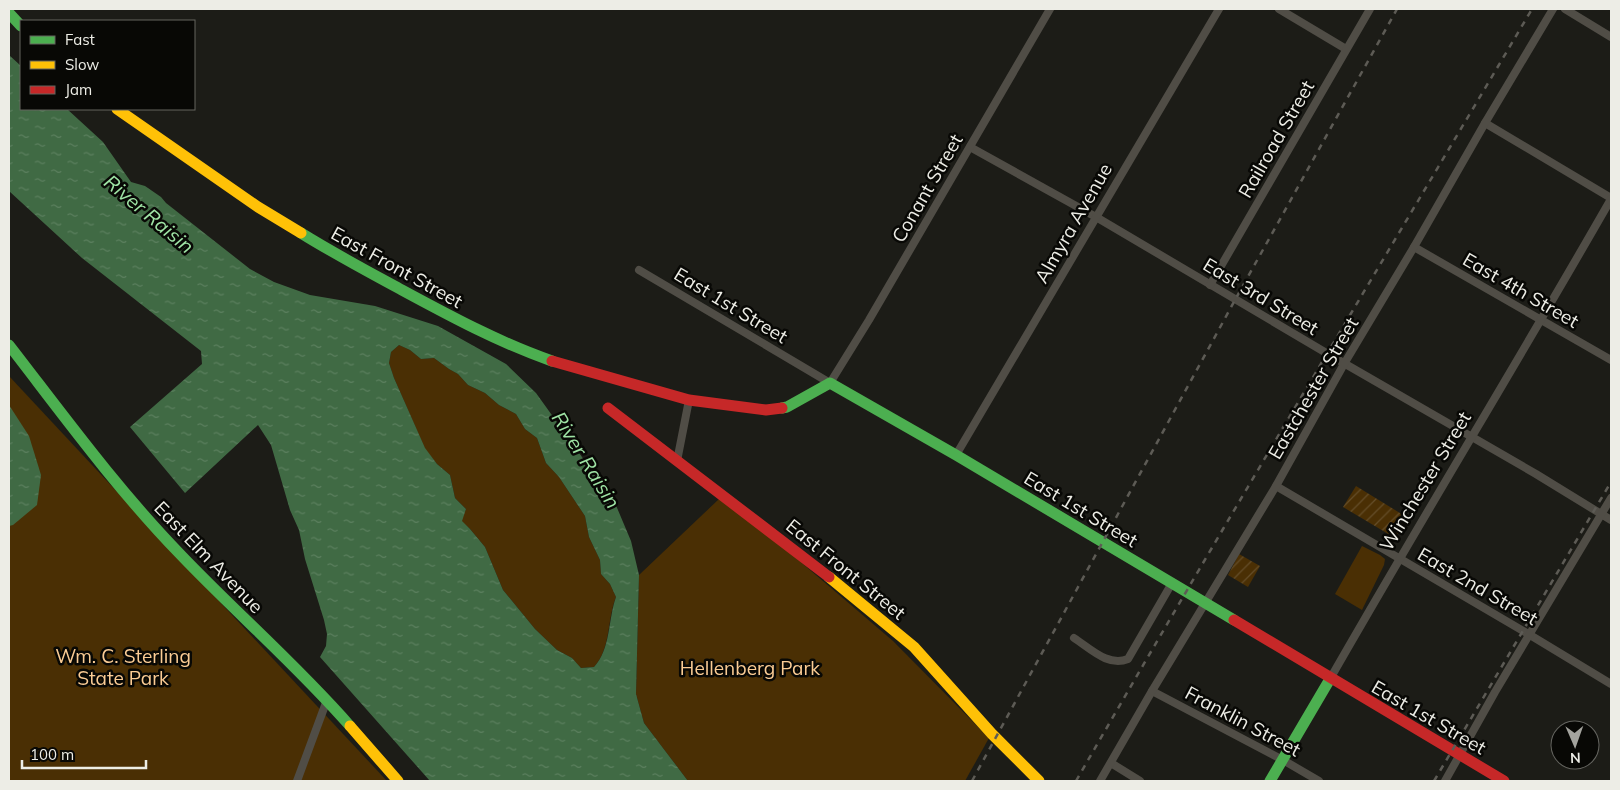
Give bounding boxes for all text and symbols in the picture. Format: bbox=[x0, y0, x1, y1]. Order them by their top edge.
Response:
legend bbox=[20, 20, 195, 110]
text: Fast bbox=[65, 30, 95, 49]
text: Slow bbox=[65, 55, 99, 74]
street label: Railroad Street bbox=[1233, 76, 1319, 202]
text: Jam bbox=[65, 80, 92, 99]
street label: Conant Street bbox=[886, 129, 968, 246]
street label: Almyra Avenue bbox=[1029, 159, 1117, 287]
water label: River Raisin bbox=[99, 169, 199, 258]
street label: East Front Street bbox=[327, 221, 467, 313]
street label: East 4th Street bbox=[1459, 247, 1584, 333]
street label: East 3rd Street bbox=[1199, 252, 1323, 340]
street label: East 1st Street bbox=[670, 262, 792, 348]
street label: Eastchester Street bbox=[1263, 313, 1364, 463]
water label: River Raisin bbox=[547, 407, 626, 513]
street label: Winchester Street bbox=[1374, 407, 1476, 555]
street label: East 1st Street bbox=[1020, 466, 1142, 552]
street label: East Elm Avenue bbox=[149, 496, 269, 618]
street label: East Front Street bbox=[781, 513, 911, 625]
street label: East 2nd Street bbox=[1414, 542, 1543, 630]
park label: Wm. C. Sterling State Park bbox=[55, 644, 191, 690]
park label: Hellenberg Park bbox=[680, 656, 820, 680]
street label: East 1st Street bbox=[1367, 675, 1491, 760]
street label: Franklin Street bbox=[1181, 681, 1305, 762]
north arrow bbox=[1550, 720, 1600, 770]
scale bar bbox=[22, 738, 146, 770]
text: 100 m bbox=[30, 745, 74, 764]
text: N bbox=[1570, 749, 1581, 767]

